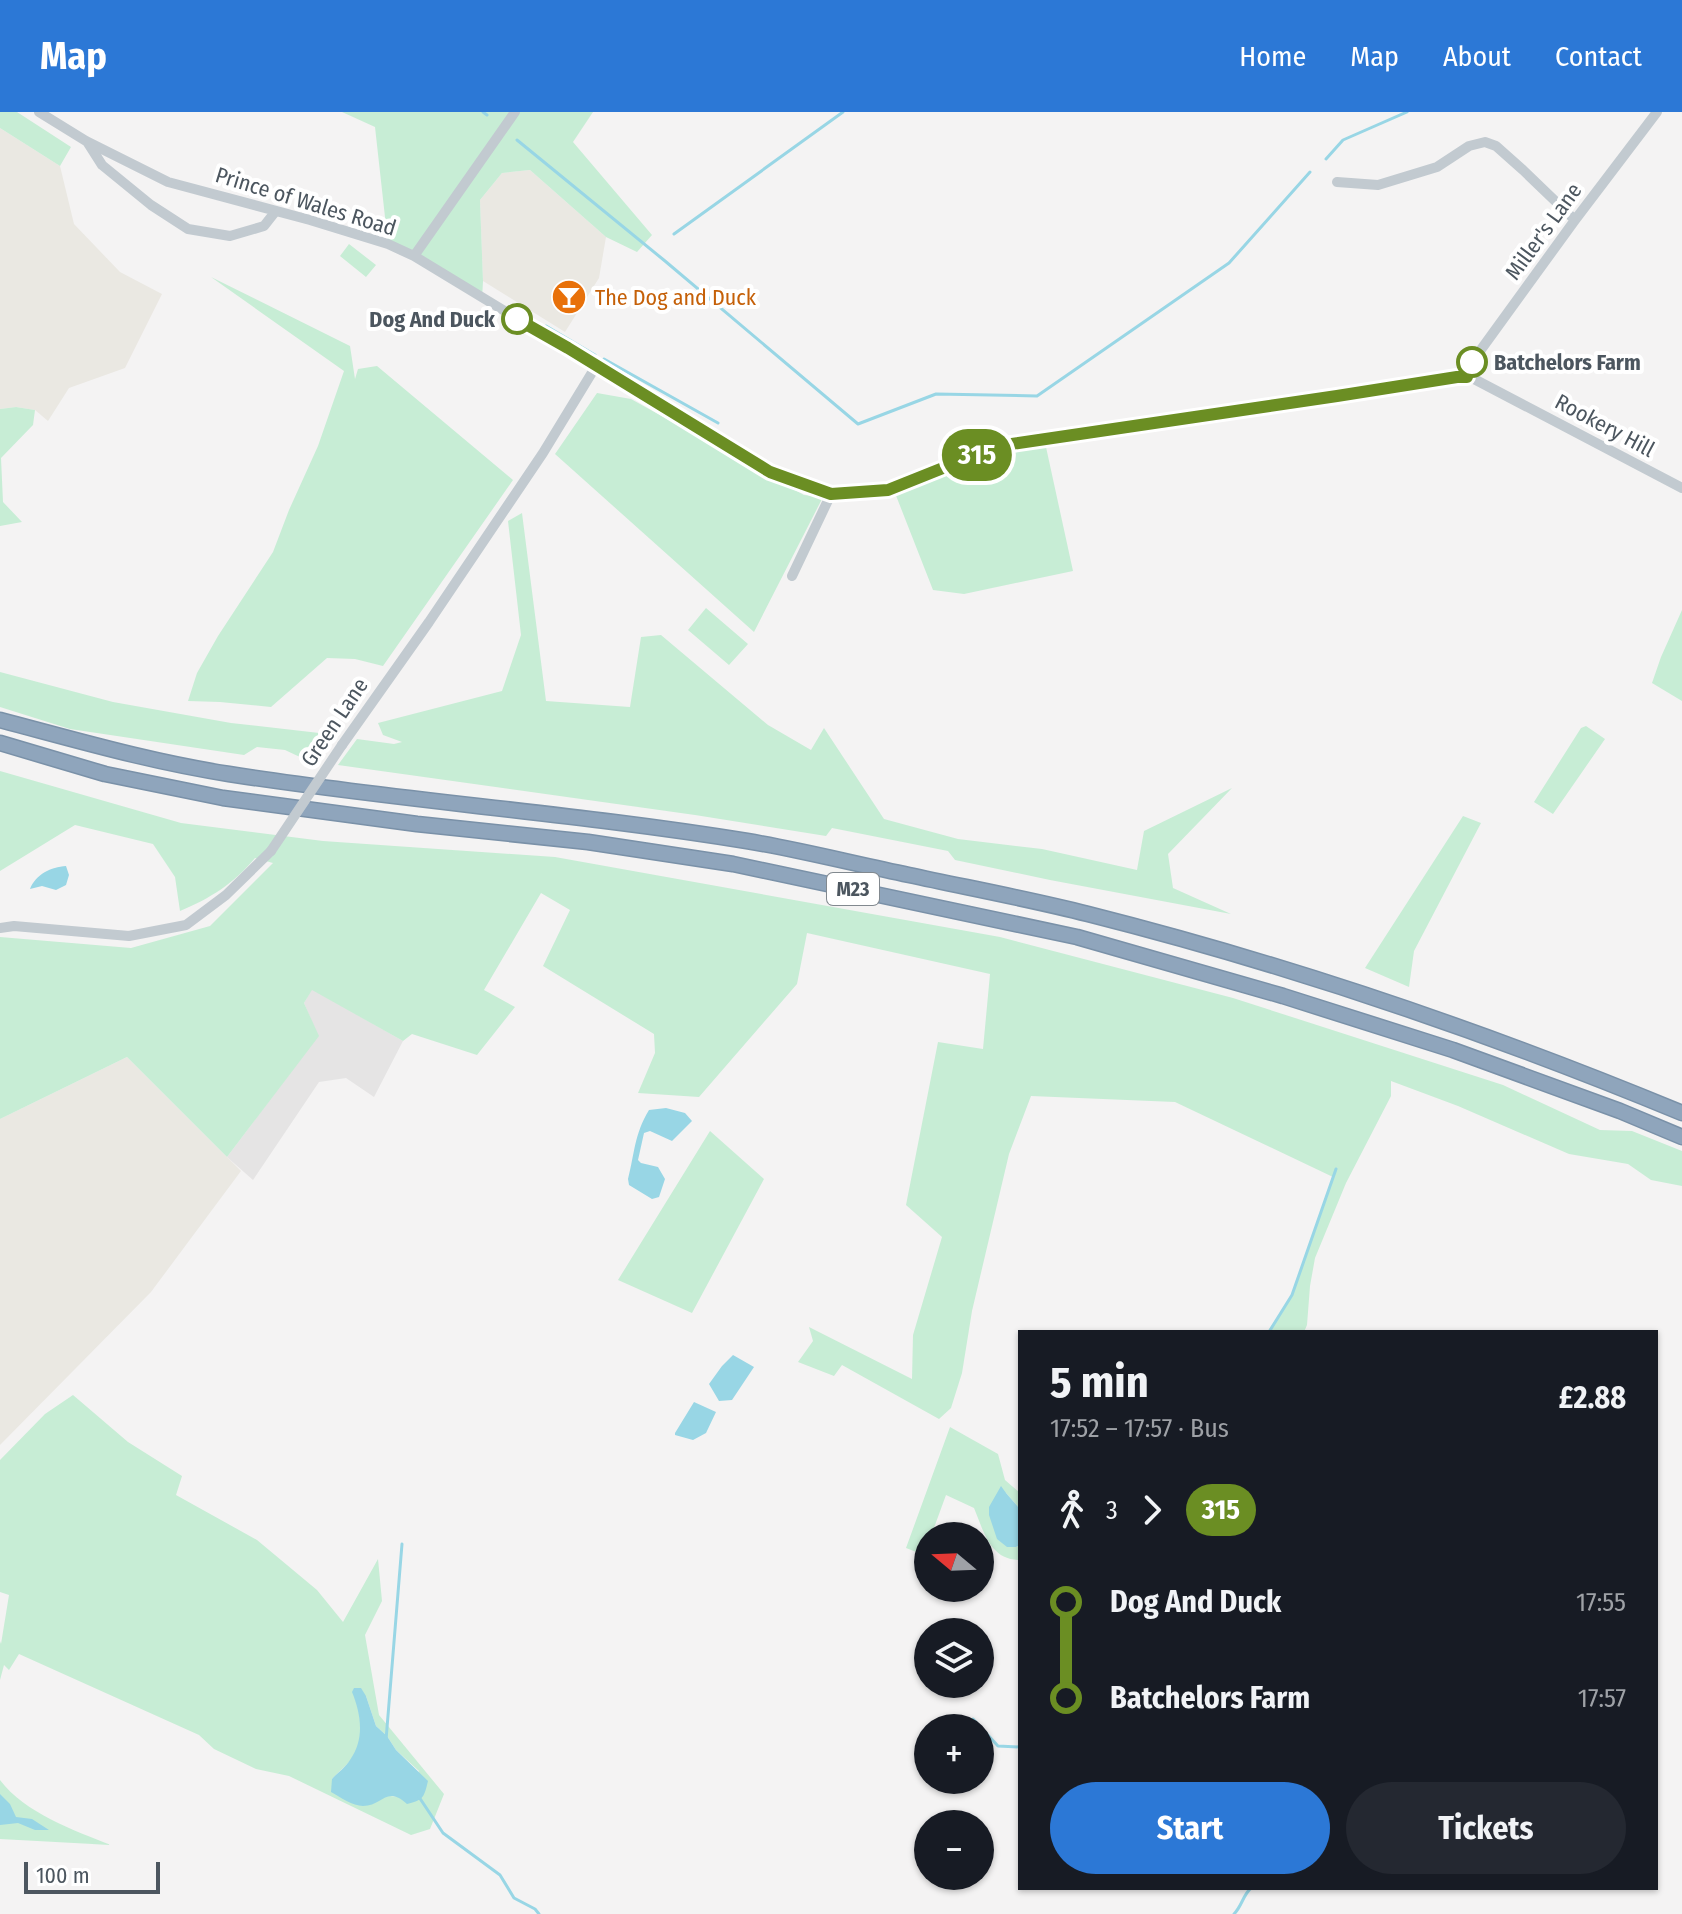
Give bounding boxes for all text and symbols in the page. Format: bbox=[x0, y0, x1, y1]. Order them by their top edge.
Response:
text: Map bbox=[40, 33, 107, 79]
text: Home bbox=[1239, 40, 1306, 73]
text: Map bbox=[1350, 40, 1399, 73]
text: About bbox=[1443, 40, 1511, 73]
text: Contact bbox=[1555, 40, 1642, 73]
street label: Prince of Wales Road bbox=[212, 161, 399, 242]
street label: Miller's Lane bbox=[1499, 178, 1588, 285]
bar icon: The Dog and Duck bbox=[550, 278, 588, 316]
place label: The Dog and Duck bbox=[595, 284, 757, 311]
marker: Dog And Duck bbox=[502, 304, 532, 334]
place label: Dog And Duck bbox=[369, 306, 496, 333]
marker: Batchelors Farm bbox=[1457, 347, 1487, 377]
place label: Batchelors Farm bbox=[1494, 349, 1641, 376]
street label: Rookery Hill bbox=[1550, 388, 1659, 463]
line badge: 315 bbox=[931, 429, 1023, 481]
text: 315 bbox=[958, 438, 996, 471]
street label: Green Lane bbox=[295, 673, 374, 772]
road number: M23 bbox=[827, 873, 879, 905]
text: 5 min bbox=[1050, 1356, 1149, 1409]
text: £2.88 bbox=[1559, 1380, 1626, 1416]
text: 17:52 – 17:57 · Bus bbox=[1050, 1413, 1229, 1444]
icon: walk bbox=[1050, 1488, 1094, 1532]
icon: forward bbox=[1130, 1488, 1174, 1532]
text: 315 bbox=[1202, 1493, 1240, 1526]
text: 3 bbox=[1106, 1495, 1118, 1526]
north arrow bbox=[914, 1522, 994, 1602]
map controls bbox=[914, 1522, 994, 1890]
text: Dog And Duck bbox=[1110, 1584, 1281, 1620]
text: 17:55 bbox=[1576, 1587, 1626, 1618]
button: layers bbox=[914, 1618, 994, 1698]
text: Batchelors Farm bbox=[1110, 1680, 1310, 1716]
text: 17:57 bbox=[1578, 1683, 1626, 1714]
button: + bbox=[914, 1714, 994, 1794]
button: Start bbox=[1050, 1782, 1330, 1874]
button: Tickets bbox=[1346, 1782, 1626, 1874]
button: − bbox=[914, 1810, 994, 1890]
scale bar bbox=[24, 1858, 160, 1894]
text: 100 m bbox=[36, 1862, 90, 1889]

